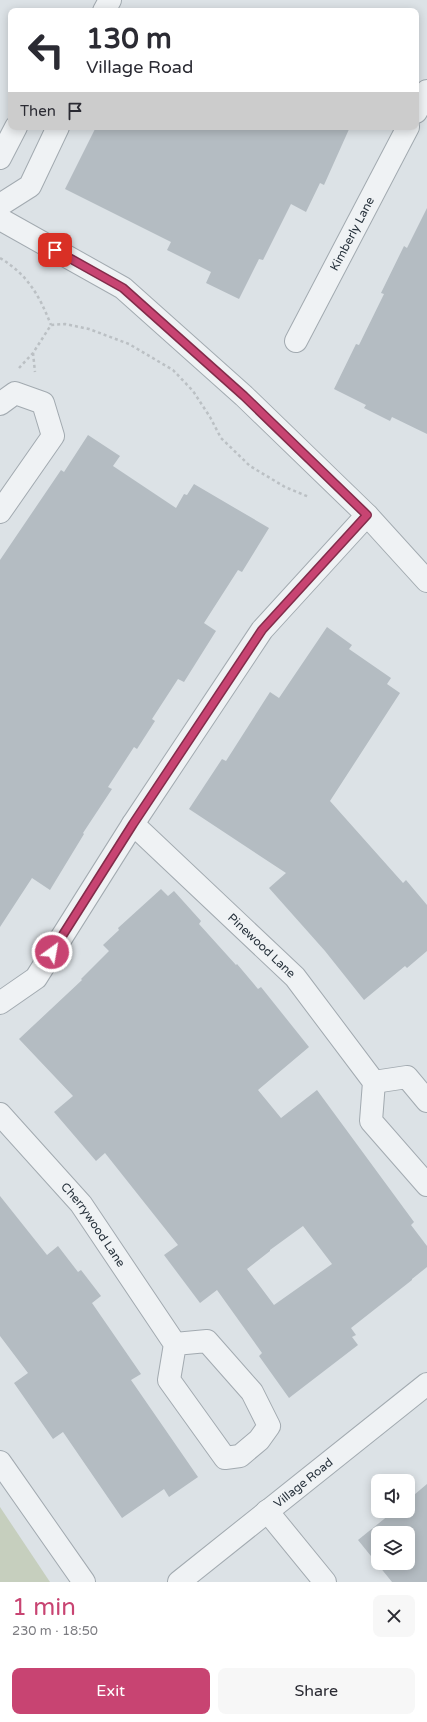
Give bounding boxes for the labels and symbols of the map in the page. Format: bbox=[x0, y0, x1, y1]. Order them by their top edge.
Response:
street label: Kimberly Lane bbox=[327, 194, 377, 273]
pin bbox=[38, 233, 72, 267]
street label: Pinewood Lane bbox=[225, 910, 298, 981]
position arrow bbox=[31, 931, 73, 973]
street label: Cherrywood Lane bbox=[58, 1180, 128, 1270]
street label: Village Road bbox=[271, 1455, 336, 1511]

